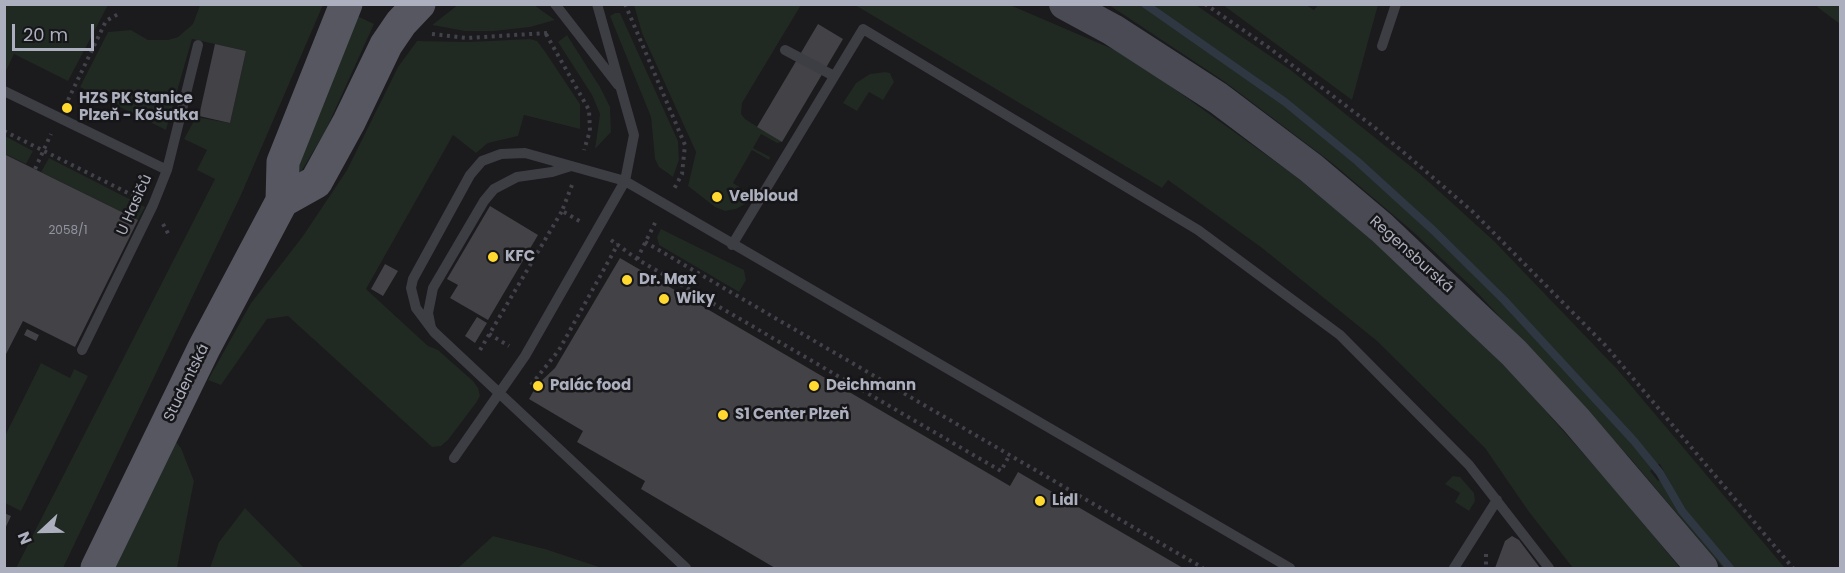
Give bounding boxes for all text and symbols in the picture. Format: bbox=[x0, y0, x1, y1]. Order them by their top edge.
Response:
scale bar bbox=[15, 12, 98, 50]
text: 20 m bbox=[23, 22, 68, 47]
place label: HZS PK Stanice Plzeň - Košutka bbox=[79, 90, 199, 125]
marker: HZS PK Stanice Plzeň - Košutka bbox=[60, 101, 74, 115]
street label: U Hasičů bbox=[114, 172, 156, 238]
place label: Velbloud bbox=[729, 188, 798, 206]
marker: Velbloud bbox=[710, 190, 724, 204]
street label: Regensburská bbox=[1365, 213, 1457, 297]
house number: 2058/1 bbox=[48, 224, 88, 238]
place label: KFC bbox=[505, 248, 535, 266]
marker: KFC bbox=[486, 250, 500, 264]
place label: Dr. Max bbox=[639, 271, 697, 289]
marker: Dr. Max bbox=[620, 273, 634, 287]
place label: Wiky bbox=[676, 290, 715, 308]
marker: Wiky bbox=[657, 292, 671, 306]
street label: Studentská bbox=[160, 341, 214, 425]
place label: Palác food bbox=[550, 377, 631, 395]
place label: Deichmann bbox=[826, 377, 916, 395]
marker: Palác food bbox=[531, 379, 545, 393]
marker: Deichmann bbox=[807, 379, 821, 393]
place label: S1 Center Plzeň bbox=[735, 406, 849, 424]
marker: S1 Center Plzeň bbox=[716, 408, 730, 422]
place label: Lidl bbox=[1052, 492, 1078, 510]
marker: Lidl bbox=[1033, 494, 1047, 508]
north arrow bbox=[12, 501, 72, 561]
text: N bbox=[12, 528, 38, 548]

